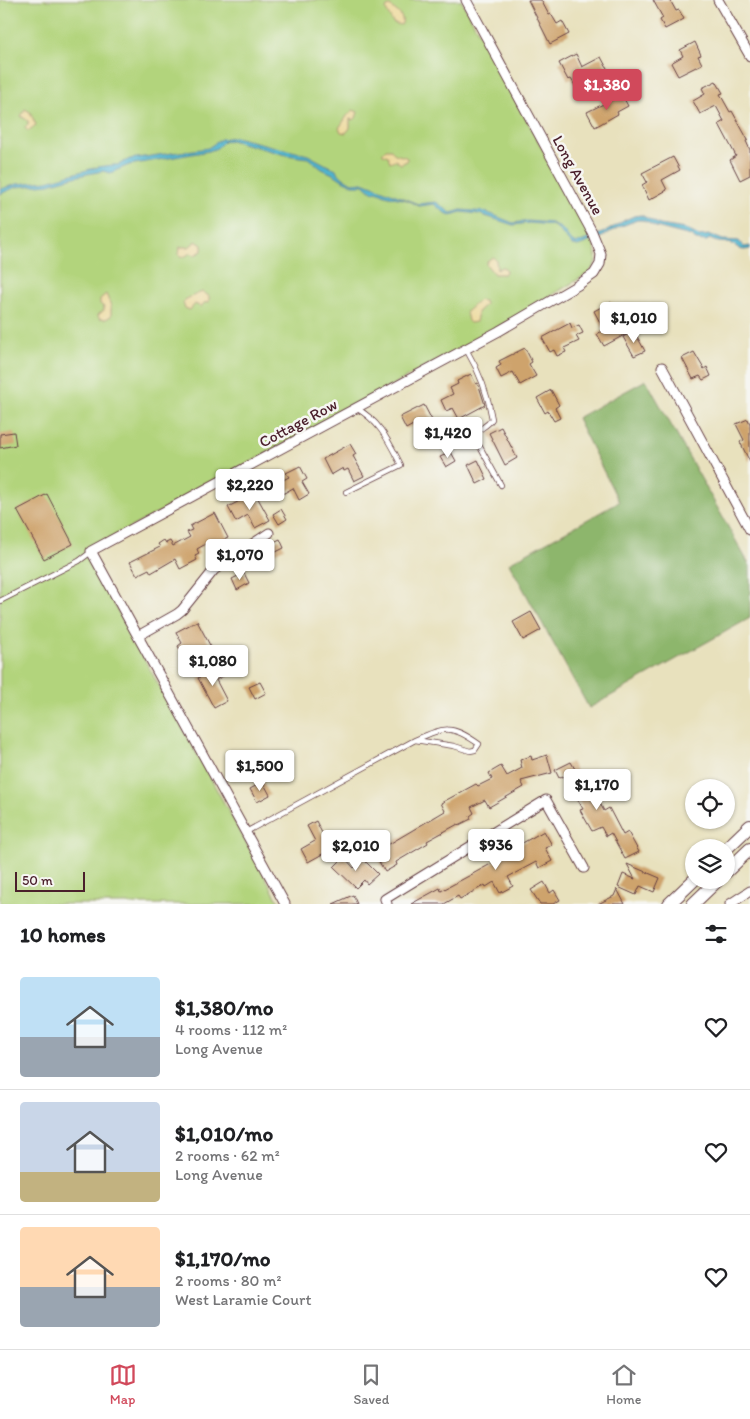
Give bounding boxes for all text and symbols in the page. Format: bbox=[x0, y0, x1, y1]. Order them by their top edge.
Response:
pin: $1,380 bbox=[566, 68, 648, 111]
text: $1,380 bbox=[584, 75, 630, 94]
street label: Long Avenue bbox=[548, 132, 608, 218]
pin: $1,010 bbox=[593, 302, 675, 344]
text: $1,010 bbox=[611, 308, 657, 327]
street label: Cottage Row bbox=[256, 394, 340, 452]
pin: $1,420 bbox=[407, 416, 489, 459]
text: $1,420 bbox=[424, 423, 472, 442]
pin: $2,220 bbox=[209, 468, 291, 511]
text: $2,220 bbox=[226, 475, 274, 494]
pin: $1,070 bbox=[199, 538, 281, 581]
text: $1,070 bbox=[217, 545, 263, 564]
pin: $1,080 bbox=[172, 644, 254, 687]
text: $1,080 bbox=[189, 651, 237, 670]
pin: $1,500 bbox=[219, 750, 301, 792]
text: $1,500 bbox=[236, 756, 284, 775]
pin: $1,170 bbox=[556, 768, 638, 811]
text: $1,170 bbox=[575, 775, 619, 794]
map controls bbox=[685, 779, 735, 889]
button: locate bbox=[685, 779, 735, 829]
pin: $936 bbox=[466, 828, 526, 871]
pin: $2,010 bbox=[315, 830, 397, 872]
text: $936 bbox=[479, 835, 513, 854]
text: $2,010 bbox=[332, 836, 380, 855]
button: layers bbox=[685, 839, 735, 889]
scale bar bbox=[15, 869, 85, 892]
text: 50 m bbox=[22, 872, 53, 889]
icon: filters bbox=[702, 920, 730, 948]
text: 10 homes bbox=[20, 922, 106, 947]
text: $1,380/mo bbox=[175, 995, 273, 1020]
icon: home bbox=[60, 997, 120, 1057]
icon: heart bbox=[702, 1013, 730, 1041]
text: 4 rooms · 112 m² bbox=[175, 1020, 287, 1039]
text: Long Avenue bbox=[175, 1039, 263, 1058]
text: $1,010/mo bbox=[175, 1121, 273, 1146]
icon: home bbox=[60, 1122, 120, 1182]
icon: heart bbox=[702, 1138, 730, 1166]
text: 2 rooms · 62 m² bbox=[175, 1146, 280, 1165]
text: Long Avenue bbox=[175, 1165, 263, 1184]
text: $1,170/mo bbox=[175, 1246, 271, 1271]
icon: home bbox=[60, 1247, 120, 1307]
icon: heart bbox=[702, 1263, 730, 1291]
text: 2 rooms · 80 m² bbox=[175, 1271, 281, 1290]
text: West Laramie Court bbox=[175, 1290, 311, 1309]
tab: Map bbox=[109, 1361, 137, 1408]
tab: Saved bbox=[354, 1361, 389, 1408]
tab: Home bbox=[606, 1361, 642, 1408]

